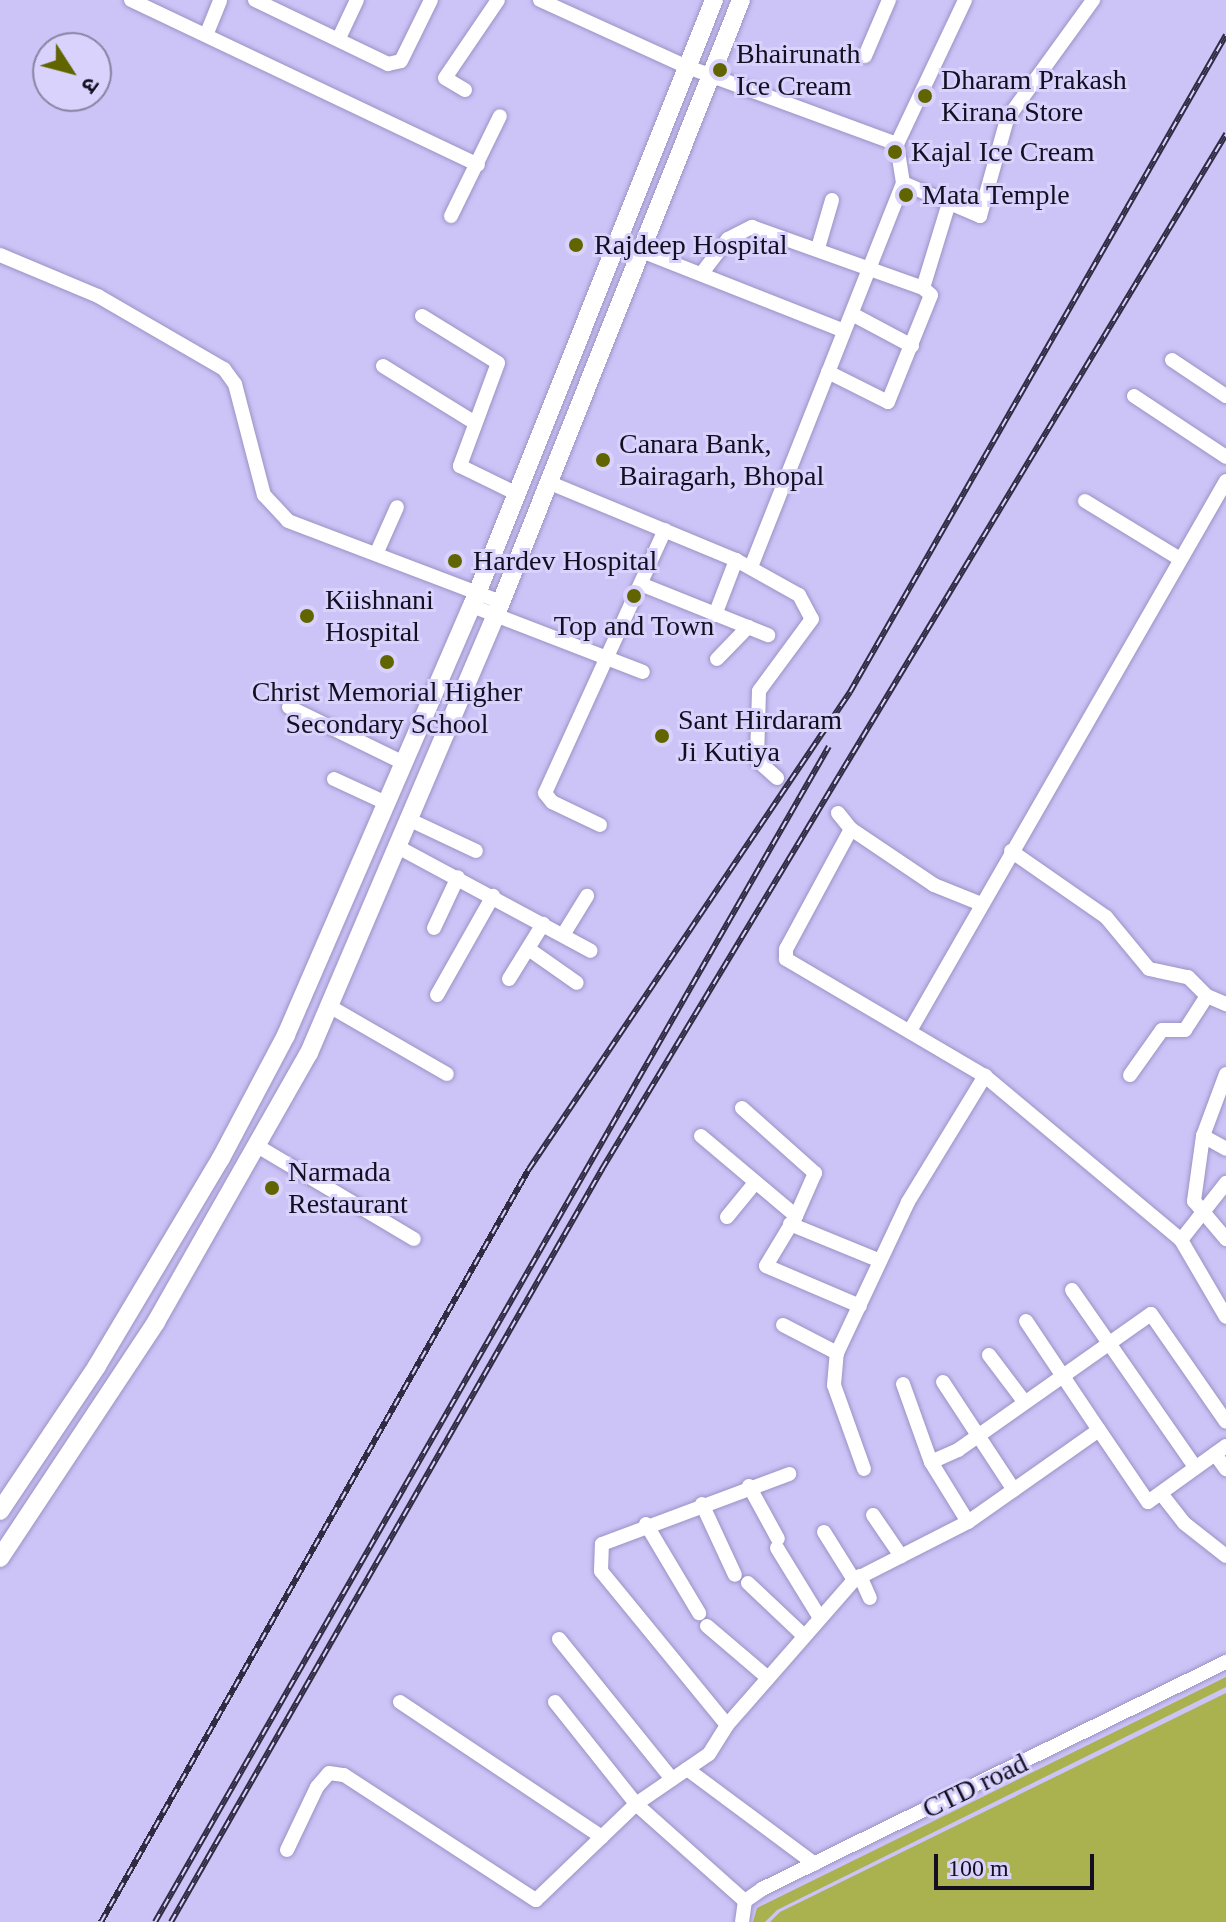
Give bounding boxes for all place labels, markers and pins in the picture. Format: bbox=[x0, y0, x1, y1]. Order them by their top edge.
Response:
place label: Bhairunath Ice Cream bbox=[736, 37, 860, 103]
marker: Bhairunath Ice Cream bbox=[711, 61, 729, 79]
place label: Dharam Prakash Kirana Store bbox=[941, 63, 1127, 129]
marker: Dharam Prakash Kirana Store bbox=[916, 87, 934, 105]
place label: Kajal Ice Cream bbox=[911, 135, 1094, 169]
marker: Kajal Ice Cream bbox=[886, 143, 904, 161]
place label: Mata Temple bbox=[922, 178, 1070, 212]
marker: Mata Temple bbox=[897, 186, 915, 204]
place label: Rajdeep Hospital bbox=[594, 228, 788, 262]
marker: Rajdeep Hospital bbox=[565, 234, 587, 256]
place label: Canara Bank, Bairagarh, Bhopal bbox=[619, 427, 824, 493]
marker: Canara Bank, Bairagarh, Bhopal bbox=[594, 451, 612, 469]
place label: Hardev Hospital bbox=[473, 544, 657, 578]
marker: Hardev Hospital bbox=[444, 550, 466, 572]
place label: Kiishnani Hospital bbox=[325, 583, 434, 649]
marker: Top and Town bbox=[625, 587, 643, 605]
marker: Kiishnani Hospital bbox=[296, 605, 318, 627]
place label: Top and Town bbox=[554, 609, 714, 643]
marker: Christ Memorial Higher Secondary School bbox=[378, 653, 396, 671]
place label: Christ Memorial Higher Secondary School bbox=[252, 675, 522, 741]
place label: Sant Hirdaram Ji Kutiya bbox=[678, 703, 842, 769]
marker: Sant Hirdaram Ji Kutiya bbox=[653, 727, 671, 745]
place label: Narmada Restaurant bbox=[288, 1155, 408, 1221]
marker: Narmada Restaurant bbox=[263, 1179, 281, 1197]

